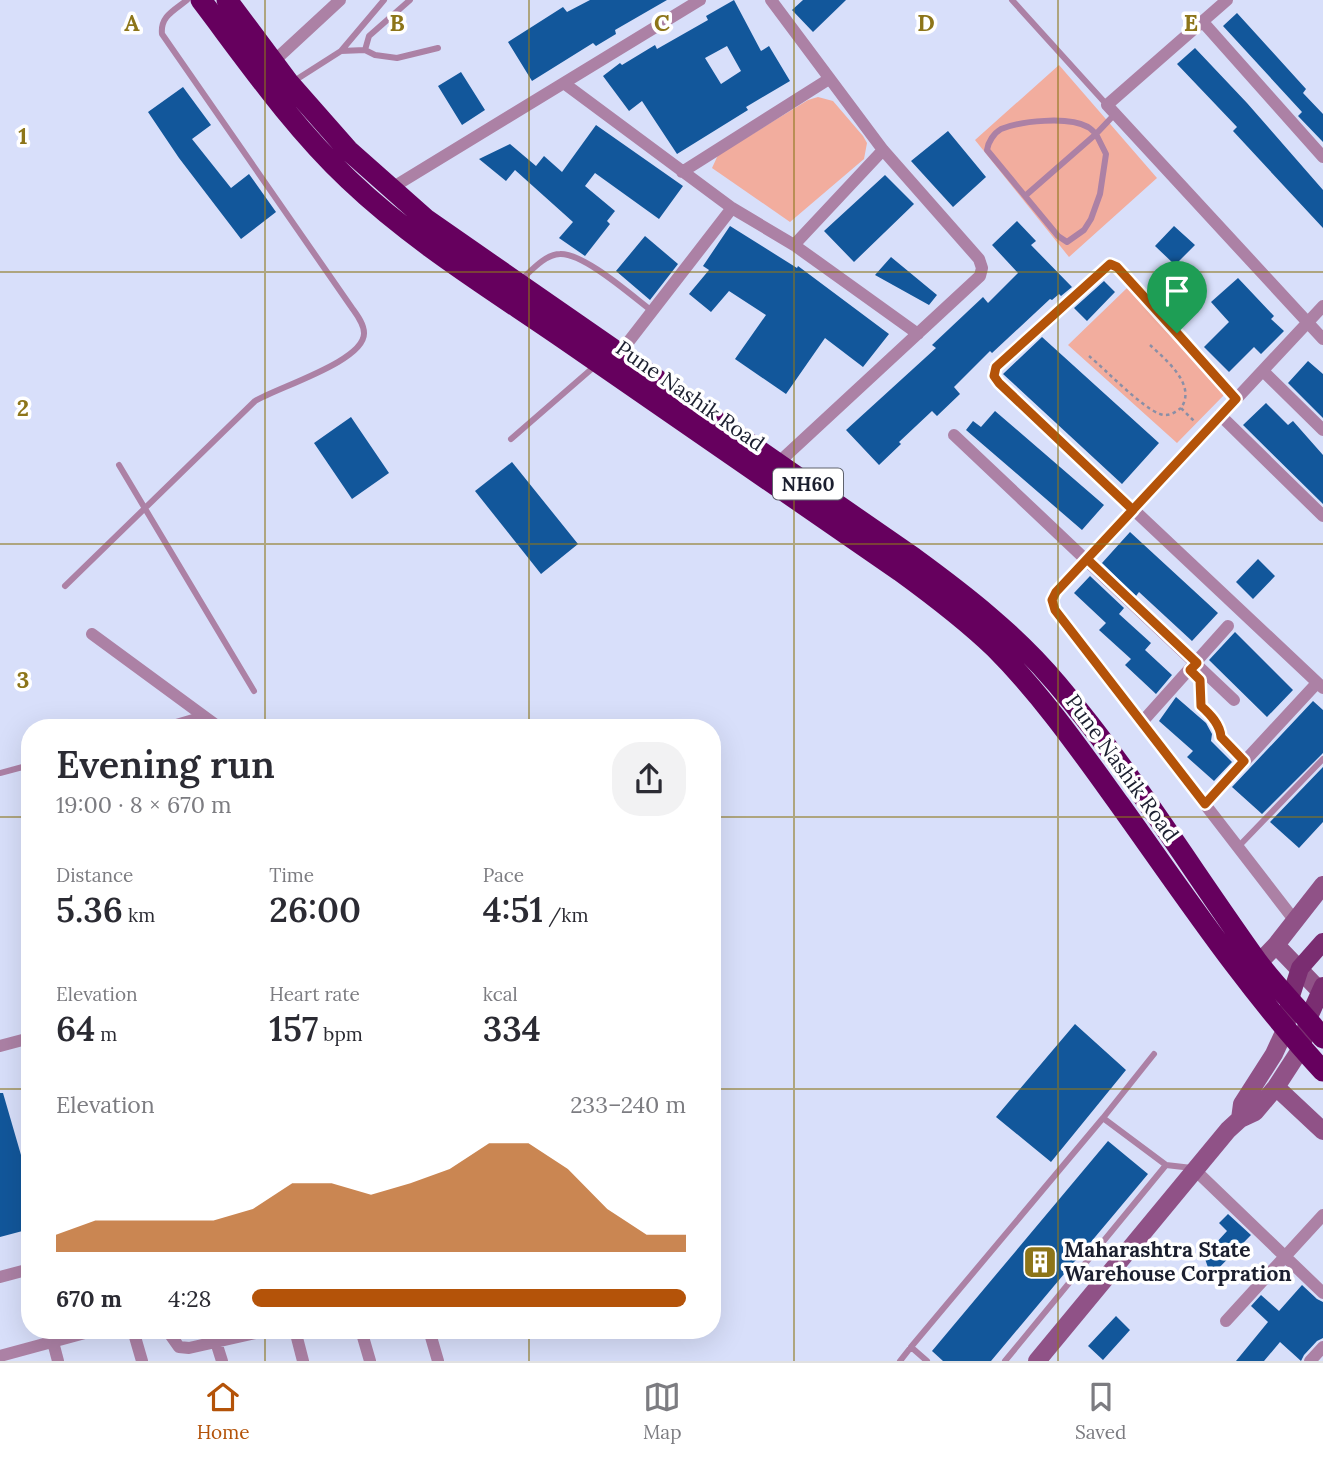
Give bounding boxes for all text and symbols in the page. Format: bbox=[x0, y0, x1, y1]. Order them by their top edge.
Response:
text: A bbox=[124, 8, 140, 37]
text: B bbox=[389, 8, 405, 37]
text: C bbox=[654, 8, 670, 37]
text: D bbox=[917, 8, 935, 37]
text: E bbox=[1184, 8, 1198, 37]
text: 1 bbox=[18, 121, 28, 150]
pin bbox=[1147, 261, 1207, 333]
icon: arrive bbox=[1158, 272, 1196, 310]
street label: Pune Nashik Road bbox=[611, 334, 770, 457]
text: 2 bbox=[17, 393, 29, 422]
road number: NH60 bbox=[773, 468, 843, 499]
text: 3 bbox=[17, 665, 29, 694]
street label: Pune Nashik Road bbox=[1060, 689, 1185, 847]
text: Evening run bbox=[56, 740, 275, 788]
button: share bbox=[612, 742, 686, 816]
text: 19:00 · 8 × 670 m bbox=[56, 790, 232, 819]
text: Distance bbox=[56, 863, 133, 887]
text: Time bbox=[269, 863, 314, 887]
text: Pace bbox=[483, 863, 524, 887]
text: 5.36 bbox=[56, 887, 123, 932]
text: 26:00 bbox=[269, 887, 361, 932]
text: 4:51 bbox=[483, 887, 543, 932]
text: km bbox=[123, 903, 155, 927]
text: /km bbox=[543, 903, 588, 927]
text: Elevation bbox=[56, 982, 138, 1006]
text: Heart rate bbox=[269, 982, 360, 1006]
text: kcal bbox=[483, 982, 518, 1006]
text: 64 bbox=[56, 1006, 95, 1051]
text: 157 bbox=[269, 1006, 318, 1051]
text: 334 bbox=[483, 1006, 541, 1051]
text: m bbox=[95, 1022, 117, 1046]
text: bpm bbox=[318, 1022, 363, 1046]
text: Elevation bbox=[56, 1090, 155, 1119]
text: 233–240 m bbox=[570, 1090, 686, 1119]
place label: Maharashtra State Warehouse Corpration bbox=[1064, 1236, 1292, 1287]
building icon: Maharashtra State Warehouse Corpration bbox=[1021, 1243, 1059, 1281]
text: 670 m bbox=[56, 1284, 122, 1313]
text: 4:28 bbox=[168, 1284, 212, 1313]
tab: Home bbox=[197, 1378, 250, 1444]
tab: Map bbox=[643, 1378, 681, 1444]
tab: Saved bbox=[1075, 1378, 1126, 1444]

